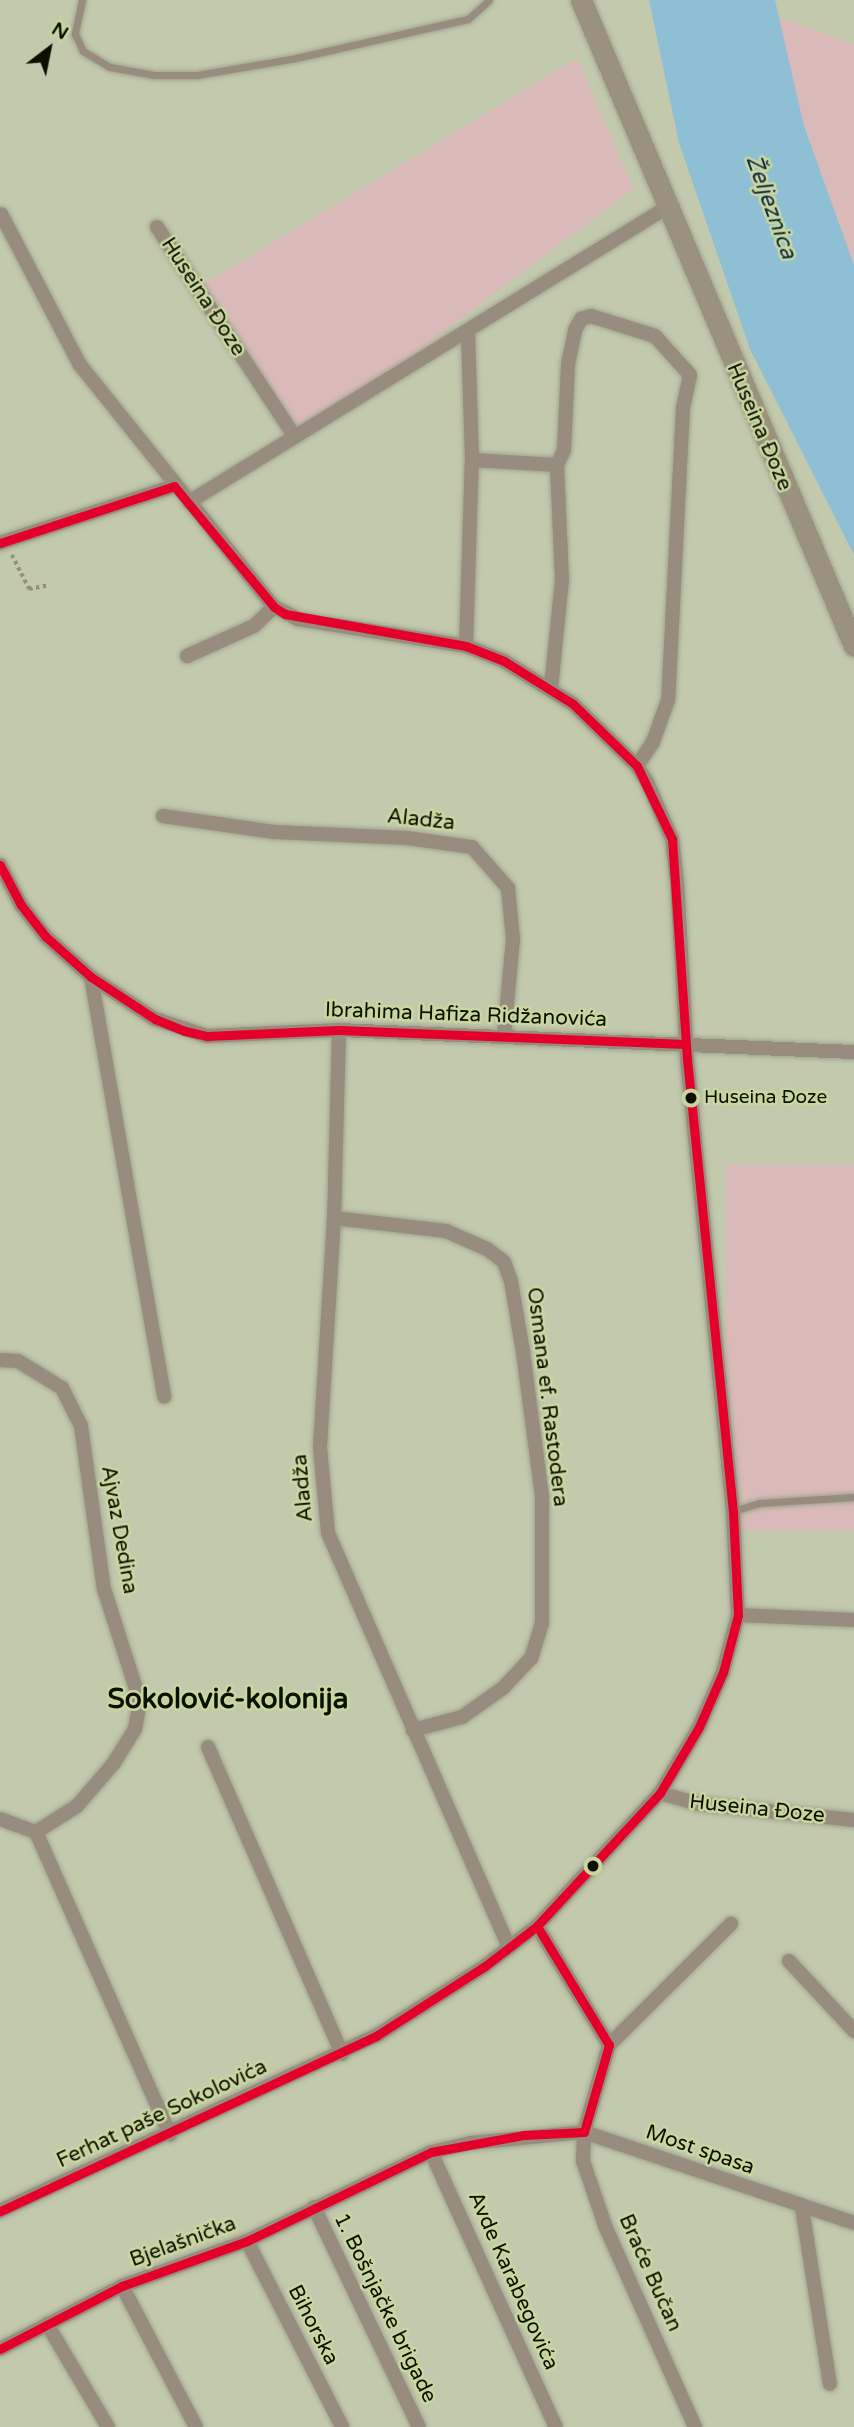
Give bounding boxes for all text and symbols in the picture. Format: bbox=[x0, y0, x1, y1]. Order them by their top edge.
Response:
north arrow bbox=[14, 14, 84, 84]
text: N bbox=[48, 18, 72, 45]
water label: Željeznica bbox=[739, 151, 803, 263]
street label: Huseina Đoze bbox=[155, 233, 251, 361]
street label: Huseina Đoze bbox=[721, 359, 797, 495]
street label: Aladža bbox=[386, 804, 456, 836]
street label: Ibrahima Hafiza Ridžanovića bbox=[324, 997, 608, 1033]
place label: Huseina Đoze bbox=[704, 1087, 827, 1109]
marker: Huseina Đoze bbox=[684, 1091, 698, 1105]
street label: Osmana ef. Rastodera bbox=[521, 1286, 573, 1508]
street label: Aladža bbox=[287, 1453, 319, 1523]
street label: Ajvaz Dedina bbox=[95, 1464, 143, 1596]
district label: Sokolović-kolonija bbox=[108, 1682, 348, 1716]
street label: Huseina Đoze bbox=[688, 1789, 826, 1829]
unlabelled marker bbox=[586, 1859, 600, 1873]
street label: Ferhat paše Sokolovića bbox=[53, 2054, 271, 2174]
street label: Most spasa bbox=[642, 2120, 758, 2180]
street label: Avde Karabegovića bbox=[462, 2188, 564, 2374]
street label: 1. Bošnjačke brigade bbox=[328, 2209, 442, 2407]
street label: Braće Bučan bbox=[613, 2210, 687, 2336]
street label: Bjelašnička bbox=[127, 2211, 239, 2273]
street label: Bihorska bbox=[282, 2281, 344, 2369]

